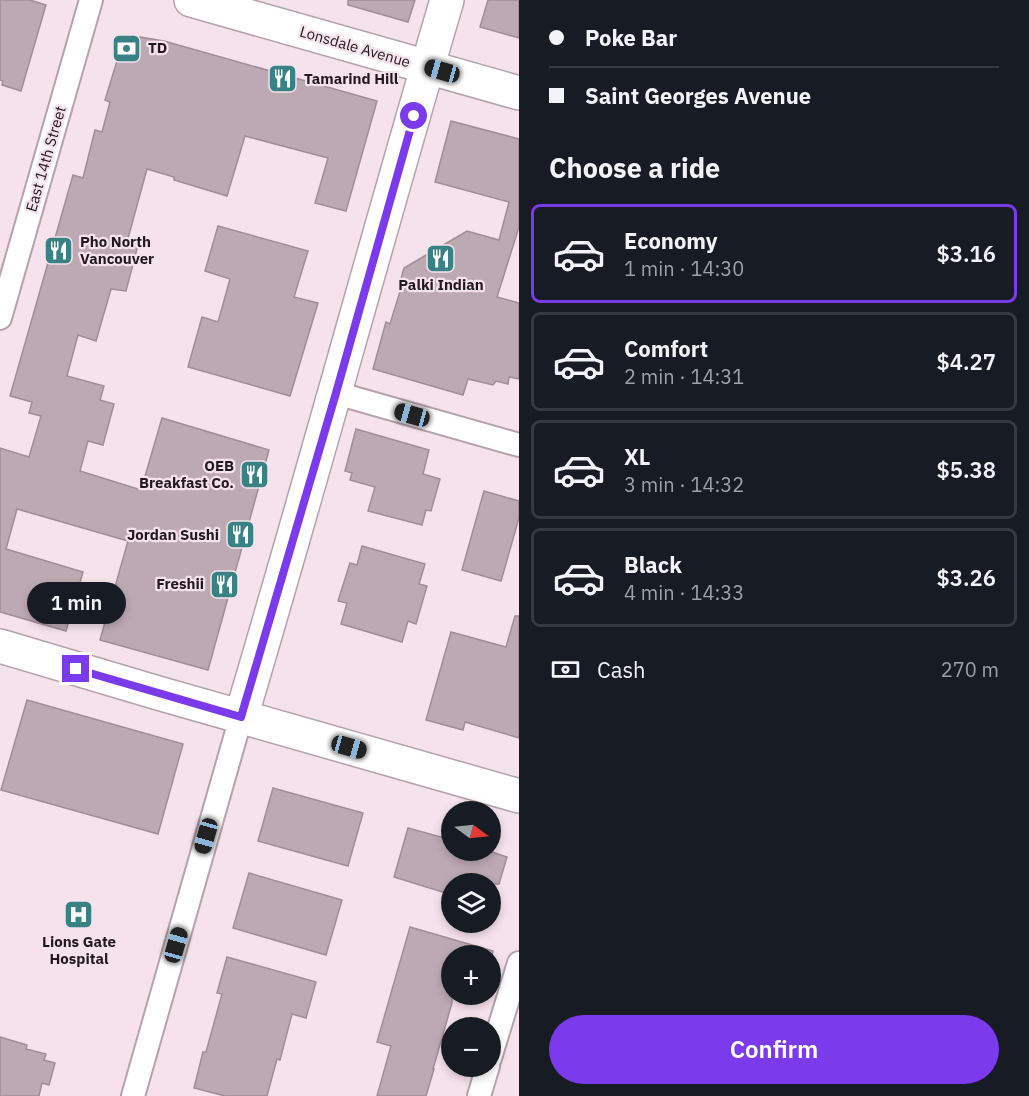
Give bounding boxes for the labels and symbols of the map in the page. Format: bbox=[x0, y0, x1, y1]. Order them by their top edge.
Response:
street label: Lonsdale Avenue bbox=[298, 22, 413, 71]
bank icon: TD bbox=[111, 32, 143, 64]
place label: TD bbox=[148, 38, 167, 57]
car bbox=[422, 57, 462, 85]
restaurant icon: Tamarind Hill bbox=[267, 63, 299, 95]
place label: Tamarind Hill bbox=[304, 69, 399, 88]
route start bbox=[400, 102, 427, 129]
street label: East 14th Street bbox=[21, 104, 70, 214]
place label: Pho North Vancouver bbox=[80, 232, 154, 268]
restaurant icon: Pho North Vancouver bbox=[43, 235, 75, 267]
restaurant icon: Palki Indian bbox=[425, 242, 457, 274]
place label: Palki Indian bbox=[398, 275, 484, 294]
car bbox=[392, 401, 432, 429]
place label: OEB Breakfast Co. bbox=[139, 456, 234, 492]
restaurant icon: OEB Breakfast Co. bbox=[239, 459, 271, 491]
restaurant icon: Jordan Sushi bbox=[224, 519, 256, 551]
place label: Jordan Sushi bbox=[127, 525, 219, 544]
restaurant icon: Freshii bbox=[209, 568, 241, 600]
place label: Freshii bbox=[156, 574, 204, 593]
callout: 1 min bbox=[26, 582, 125, 624]
route end bbox=[62, 655, 89, 682]
car bbox=[329, 733, 369, 761]
north arrow bbox=[441, 801, 501, 861]
car bbox=[192, 816, 220, 856]
hospital icon: Lions Gate Hospital bbox=[63, 899, 95, 931]
car bbox=[162, 925, 190, 965]
place label: Lions Gate Hospital bbox=[42, 932, 116, 968]

